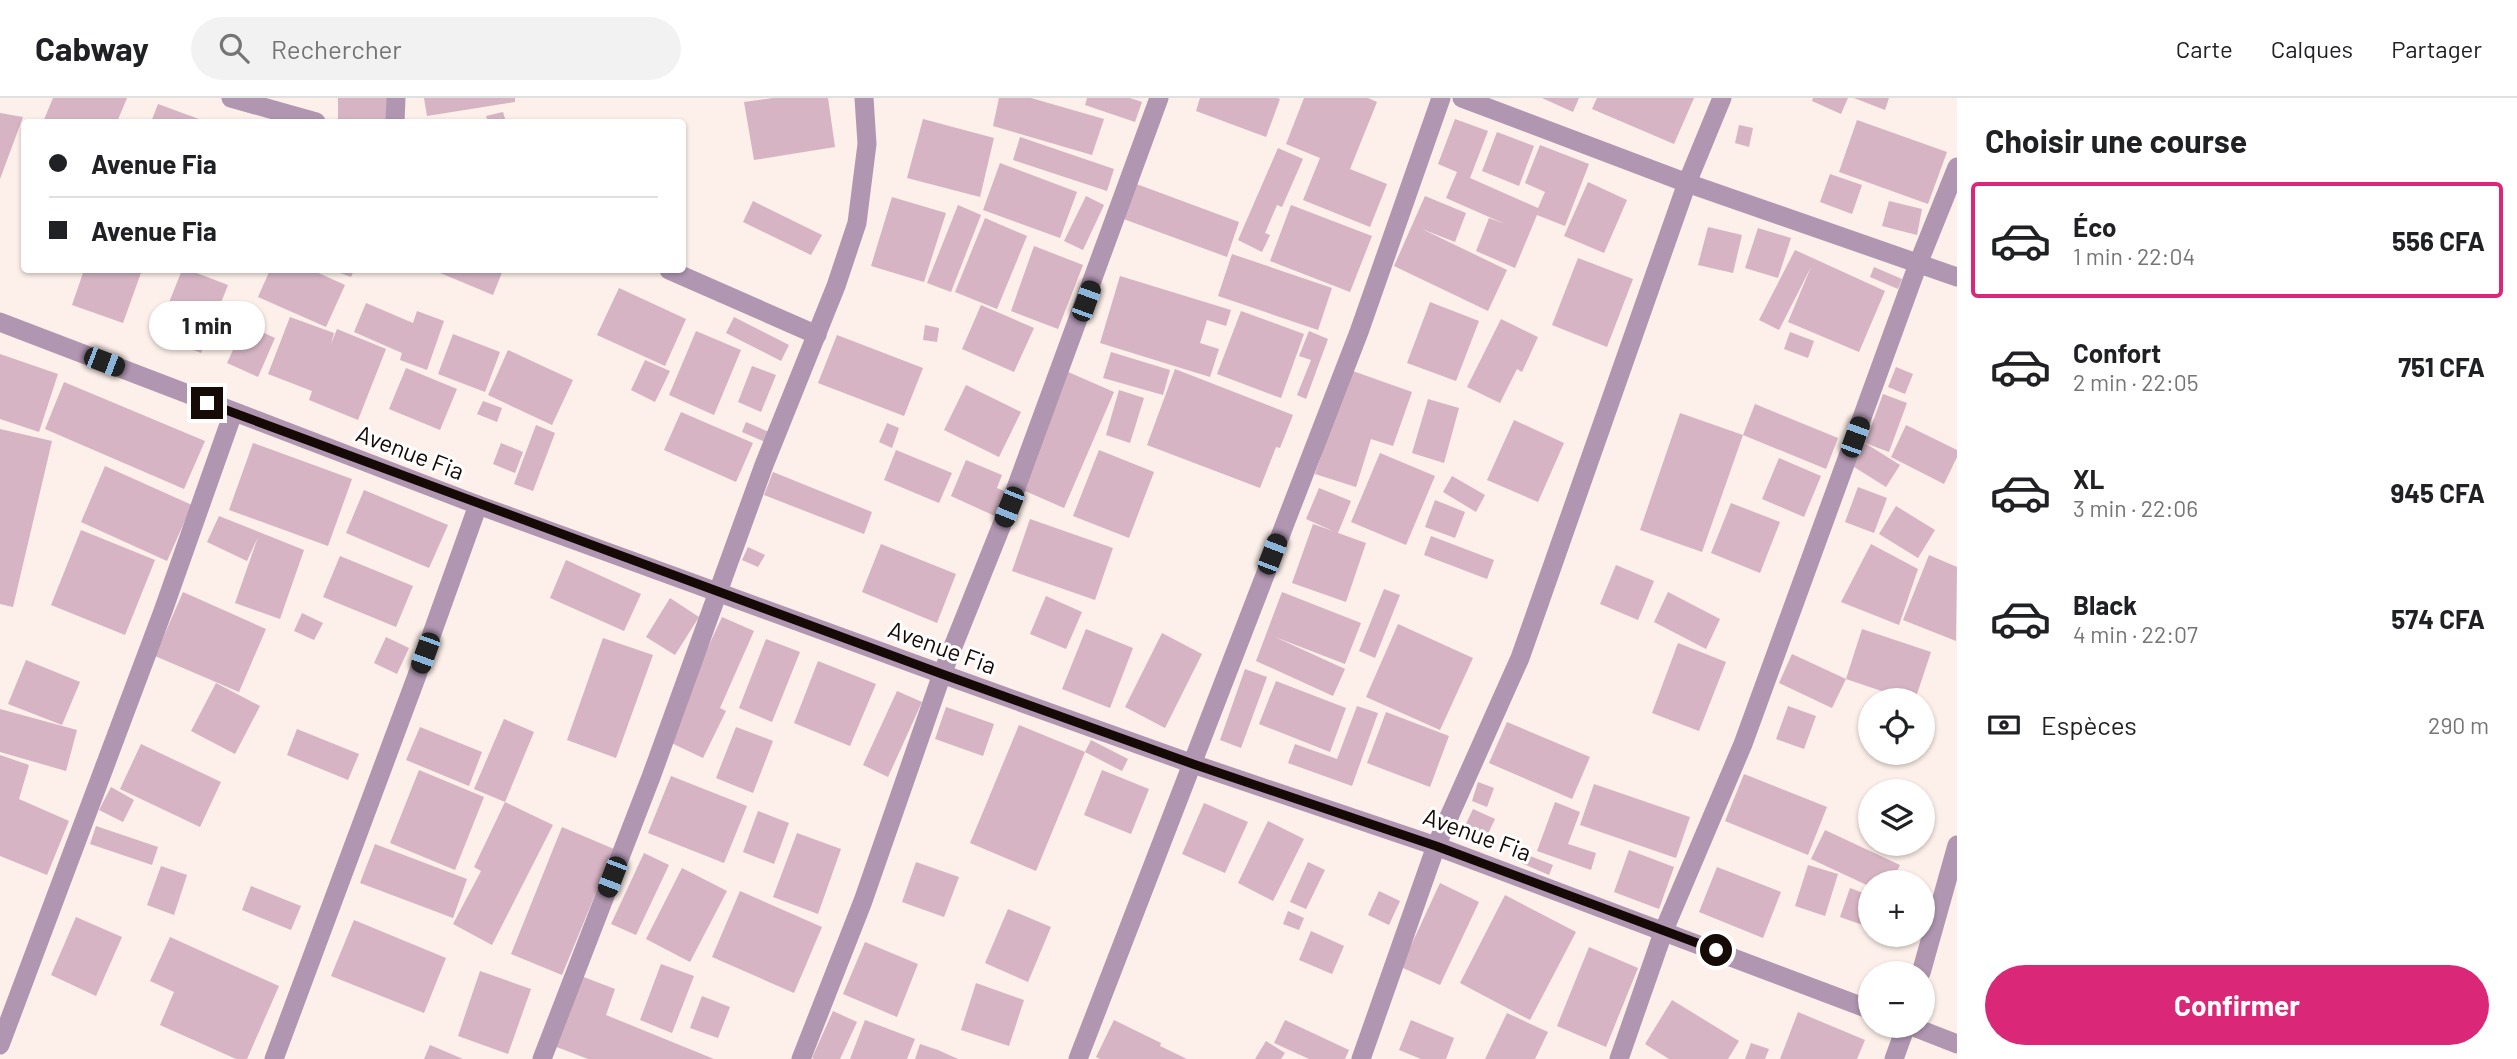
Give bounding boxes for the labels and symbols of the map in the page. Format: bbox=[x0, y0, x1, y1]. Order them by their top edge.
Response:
car bbox=[1069, 278, 1104, 324]
callout: 1 min bbox=[149, 302, 265, 350]
car bbox=[81, 345, 128, 379]
route end bbox=[191, 387, 223, 419]
car bbox=[1838, 414, 1873, 460]
street label: Avenue Fia bbox=[353, 418, 469, 485]
car bbox=[992, 484, 1027, 530]
car bbox=[1255, 531, 1290, 577]
street label: Avenue Fia bbox=[884, 614, 1001, 680]
car bbox=[408, 630, 443, 676]
street label: Avenue Fia bbox=[1419, 801, 1536, 867]
car bbox=[595, 854, 630, 900]
route start bbox=[1700, 934, 1732, 966]

